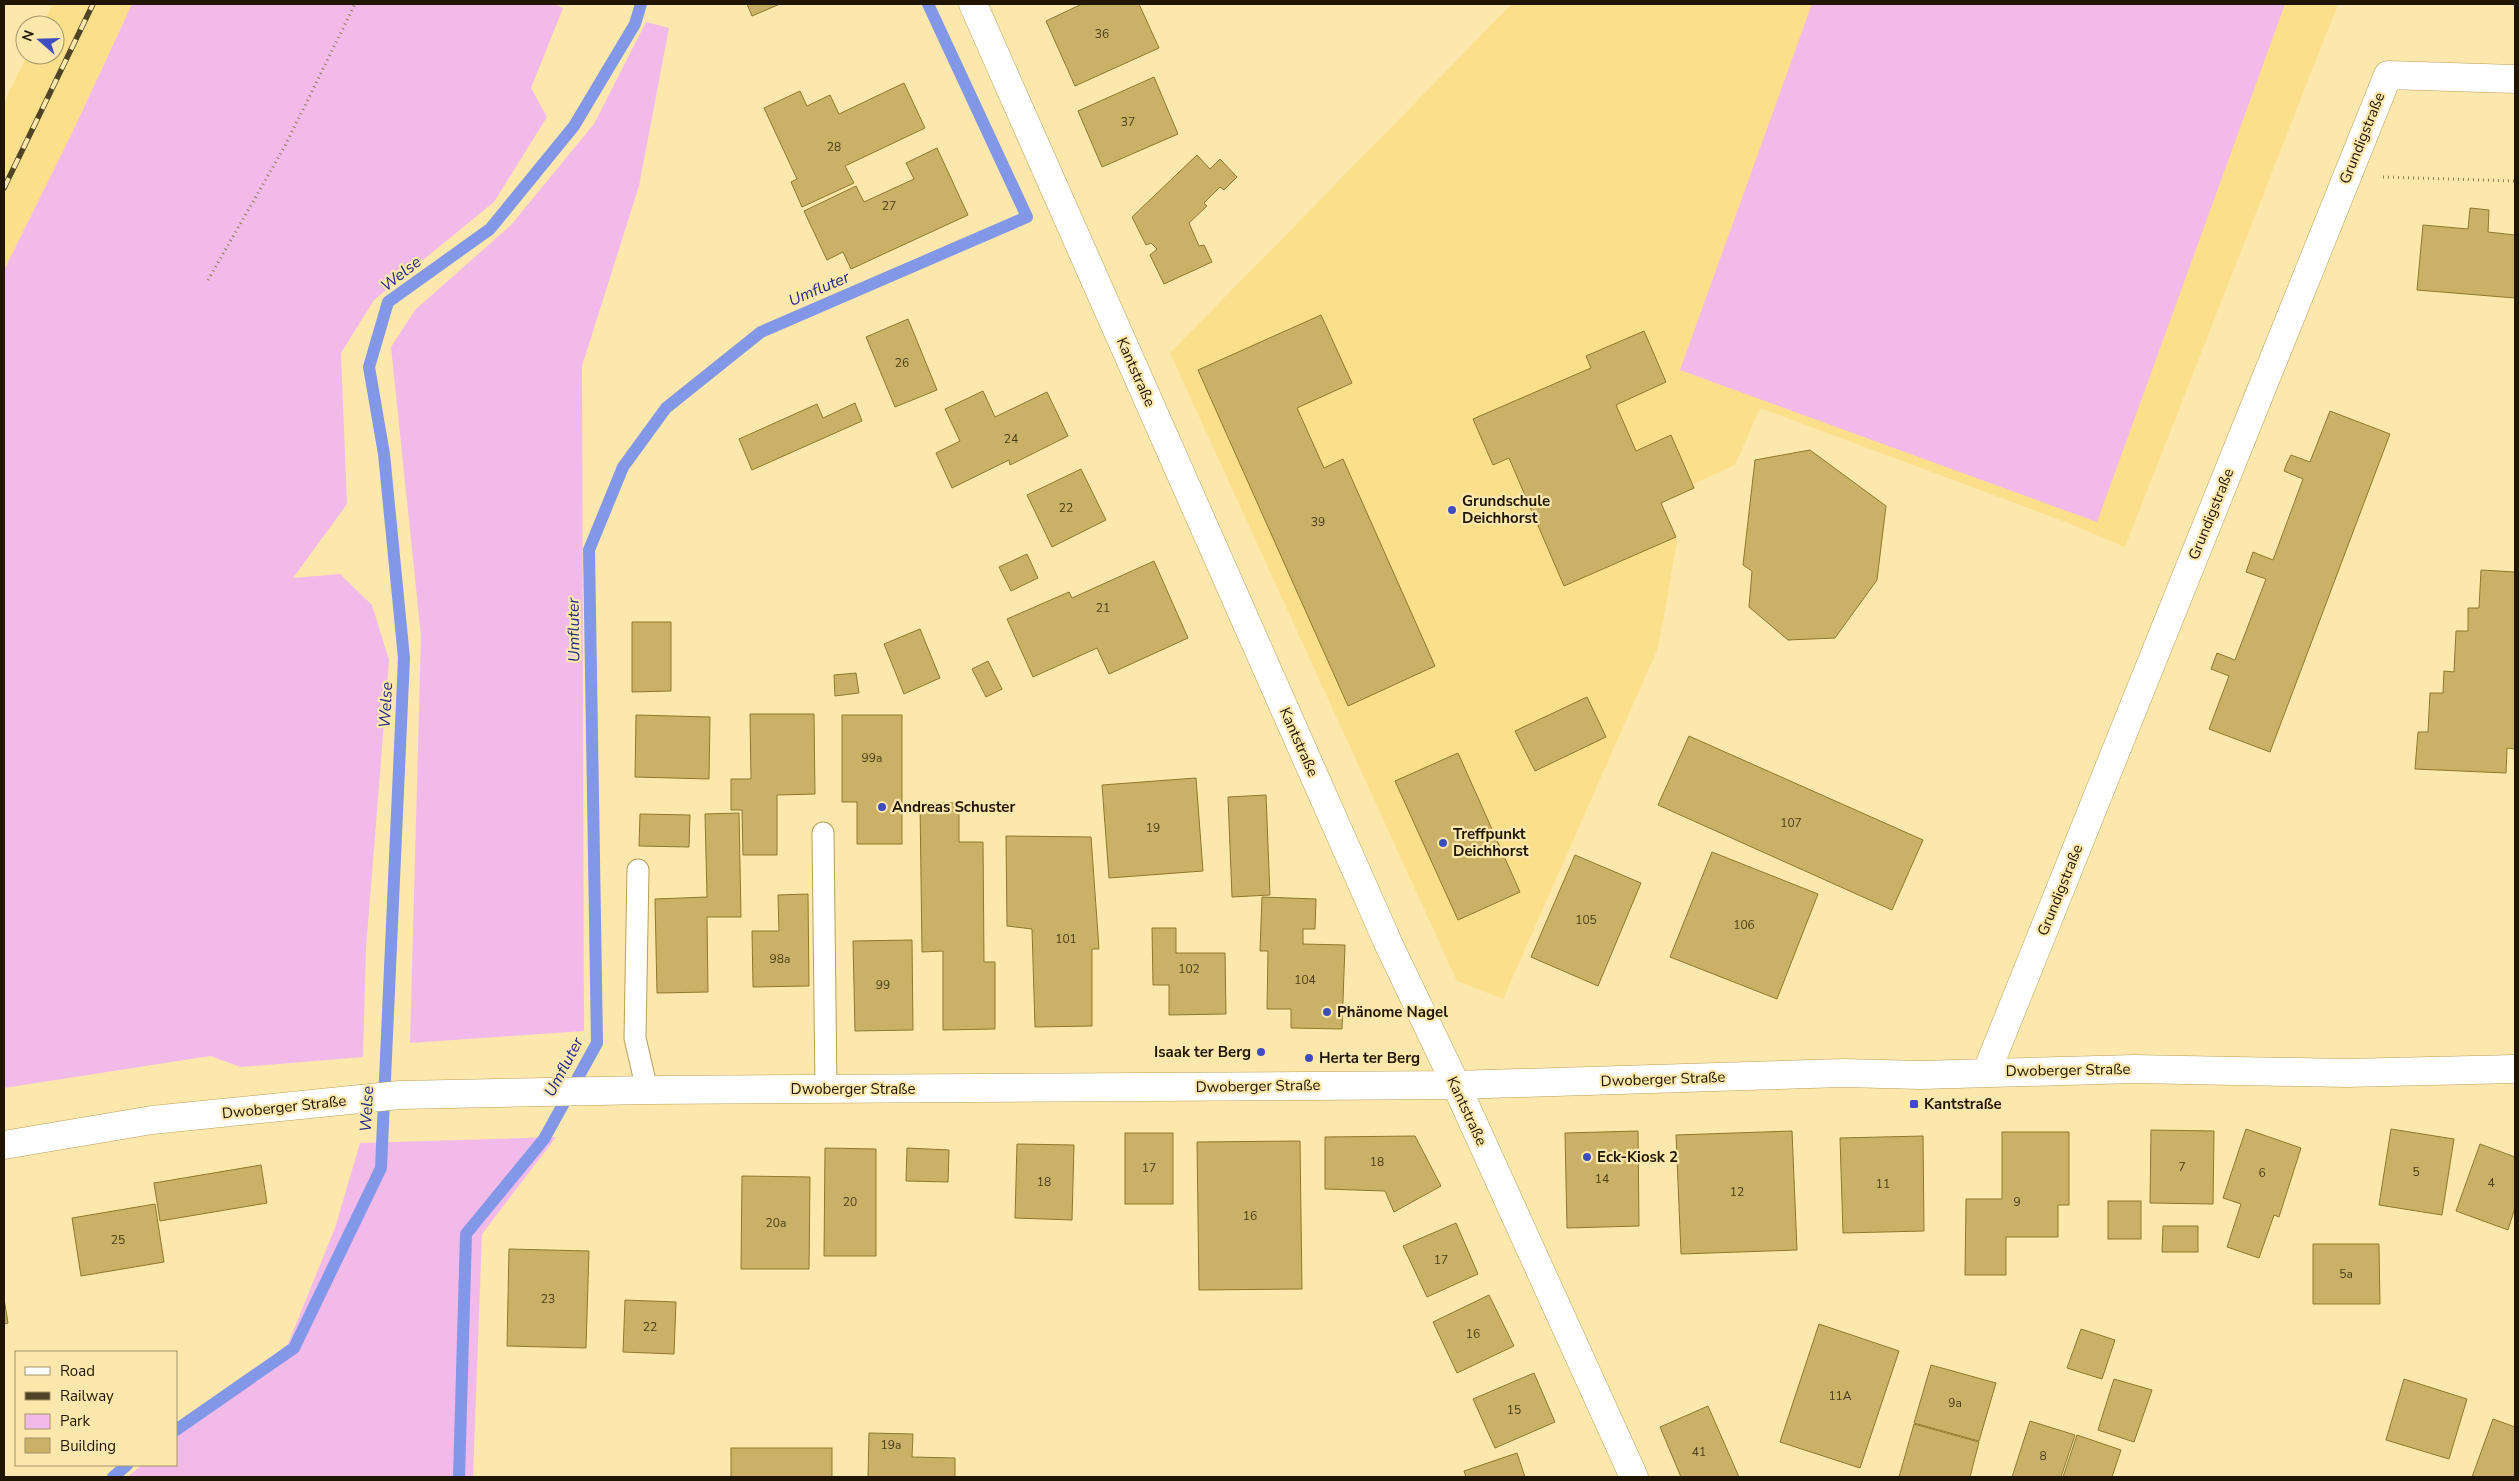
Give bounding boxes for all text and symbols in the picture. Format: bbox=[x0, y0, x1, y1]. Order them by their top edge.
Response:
north arrow bbox=[15, 15, 65, 65]
house number: 36 bbox=[1095, 26, 1109, 42]
text: N bbox=[18, 28, 39, 44]
street label: Grundigstraße bbox=[2335, 89, 2389, 187]
house number: 37 bbox=[1121, 114, 1135, 130]
house number: 28 bbox=[827, 139, 841, 155]
house number: 27 bbox=[882, 198, 896, 214]
water label: Welse bbox=[376, 251, 426, 297]
water label: Umfluter bbox=[785, 266, 854, 312]
street label: Kantstraße bbox=[1112, 334, 1160, 410]
house number: 26 bbox=[895, 355, 909, 371]
house number: 24 bbox=[1004, 431, 1018, 447]
street label: Grundigstraße bbox=[2184, 465, 2238, 563]
place label: Grundschule Deichhorst bbox=[1462, 491, 1550, 528]
house number: 22 bbox=[1059, 500, 1073, 516]
marker: Grundschule Deichhorst bbox=[1446, 504, 1458, 516]
house number: 39 bbox=[1311, 514, 1325, 530]
water label: Umfluter bbox=[562, 596, 586, 662]
house number: 21 bbox=[1096, 600, 1110, 616]
water label: Welse bbox=[374, 681, 398, 729]
street label: Kantstraße bbox=[1275, 704, 1323, 780]
house number: 99a bbox=[862, 750, 882, 766]
place label: Andreas Schuster bbox=[892, 797, 1015, 817]
marker: Andreas Schuster bbox=[876, 801, 888, 813]
house number: 107 bbox=[1780, 815, 1802, 831]
house number: 19 bbox=[1146, 820, 1160, 836]
place label: Treffpunkt Deichhorst bbox=[1453, 824, 1529, 861]
marker: Treffpunkt Deichhorst bbox=[1437, 837, 1449, 849]
street label: Grundigstraße bbox=[2033, 841, 2087, 939]
house number: 105 bbox=[1575, 912, 1597, 928]
house number: 106 bbox=[1733, 917, 1755, 933]
house number: 101 bbox=[1055, 931, 1077, 947]
house number: 98a bbox=[770, 951, 790, 967]
house number: 102 bbox=[1178, 961, 1200, 977]
house number: 104 bbox=[1294, 972, 1316, 988]
house number: 99 bbox=[876, 977, 890, 993]
place label: Phänome Nagel bbox=[1337, 1002, 1448, 1022]
marker: Phänome Nagel bbox=[1321, 1006, 1333, 1018]
water label: Umfluter bbox=[539, 1032, 589, 1100]
place label: Isaak ter Berg bbox=[1154, 1042, 1251, 1062]
marker: Isaak ter Berg bbox=[1255, 1046, 1267, 1058]
place label: Herta ter Berg bbox=[1319, 1048, 1420, 1068]
marker: Herta ter Berg bbox=[1303, 1052, 1315, 1064]
street label: Dwoberger Straße bbox=[2005, 1059, 2131, 1081]
street label: Dwoberger Straße bbox=[1600, 1067, 1726, 1091]
street label: Kantstraße bbox=[1442, 1073, 1492, 1149]
street label: Dwoberger Straße bbox=[1195, 1075, 1321, 1097]
street label: Dwoberger Straße bbox=[791, 1079, 915, 1099]
water label: Welse bbox=[355, 1085, 379, 1133]
street label: Dwoberger Straße bbox=[221, 1091, 347, 1123]
place label: Kantstraße bbox=[1924, 1094, 2002, 1114]
marker: Kantstraße bbox=[1908, 1098, 1920, 1110]
place label: Eck-Kiosk 2 bbox=[1597, 1147, 1678, 1167]
marker: Eck-Kiosk 2 bbox=[1581, 1151, 1593, 1163]
house number: 18 bbox=[1370, 1154, 1384, 1170]
house number: 7 bbox=[2178, 1159, 2186, 1175]
house number: 17 bbox=[1142, 1160, 1156, 1176]
house number: 5 bbox=[2412, 1164, 2420, 1180]
house number: 6 bbox=[2258, 1165, 2266, 1181]
house number: 14 bbox=[1595, 1171, 1609, 1187]
house number: 18 bbox=[1037, 1174, 1051, 1190]
house number: 4 bbox=[2487, 1175, 2495, 1191]
house number: 11 bbox=[1876, 1176, 1890, 1192]
house number: 12 bbox=[1730, 1184, 1744, 1200]
house number: 20 bbox=[843, 1194, 857, 1210]
house number: 9 bbox=[2013, 1194, 2021, 1210]
house number: 16 bbox=[1243, 1208, 1257, 1224]
house number: 20a bbox=[766, 1215, 786, 1231]
house number: 25 bbox=[111, 1232, 125, 1248]
house number: 17 bbox=[1434, 1252, 1448, 1268]
house number: 5a bbox=[2339, 1266, 2353, 1282]
house number: 23 bbox=[541, 1291, 555, 1307]
house number: 22 bbox=[643, 1319, 657, 1335]
house number: 16 bbox=[1466, 1326, 1480, 1342]
legend bbox=[15, 1351, 178, 1466]
text: Road bbox=[60, 1361, 95, 1381]
text: Railway bbox=[60, 1386, 114, 1406]
house number: 11A bbox=[1828, 1388, 1852, 1404]
house number: 9a bbox=[1948, 1395, 1962, 1411]
house number: 15 bbox=[1507, 1402, 1521, 1418]
text: Park bbox=[60, 1411, 90, 1431]
text: Building bbox=[60, 1436, 116, 1456]
house number: 19a bbox=[881, 1437, 901, 1453]
house number: 41 bbox=[1692, 1444, 1706, 1460]
house number: 8 bbox=[2039, 1448, 2047, 1464]

